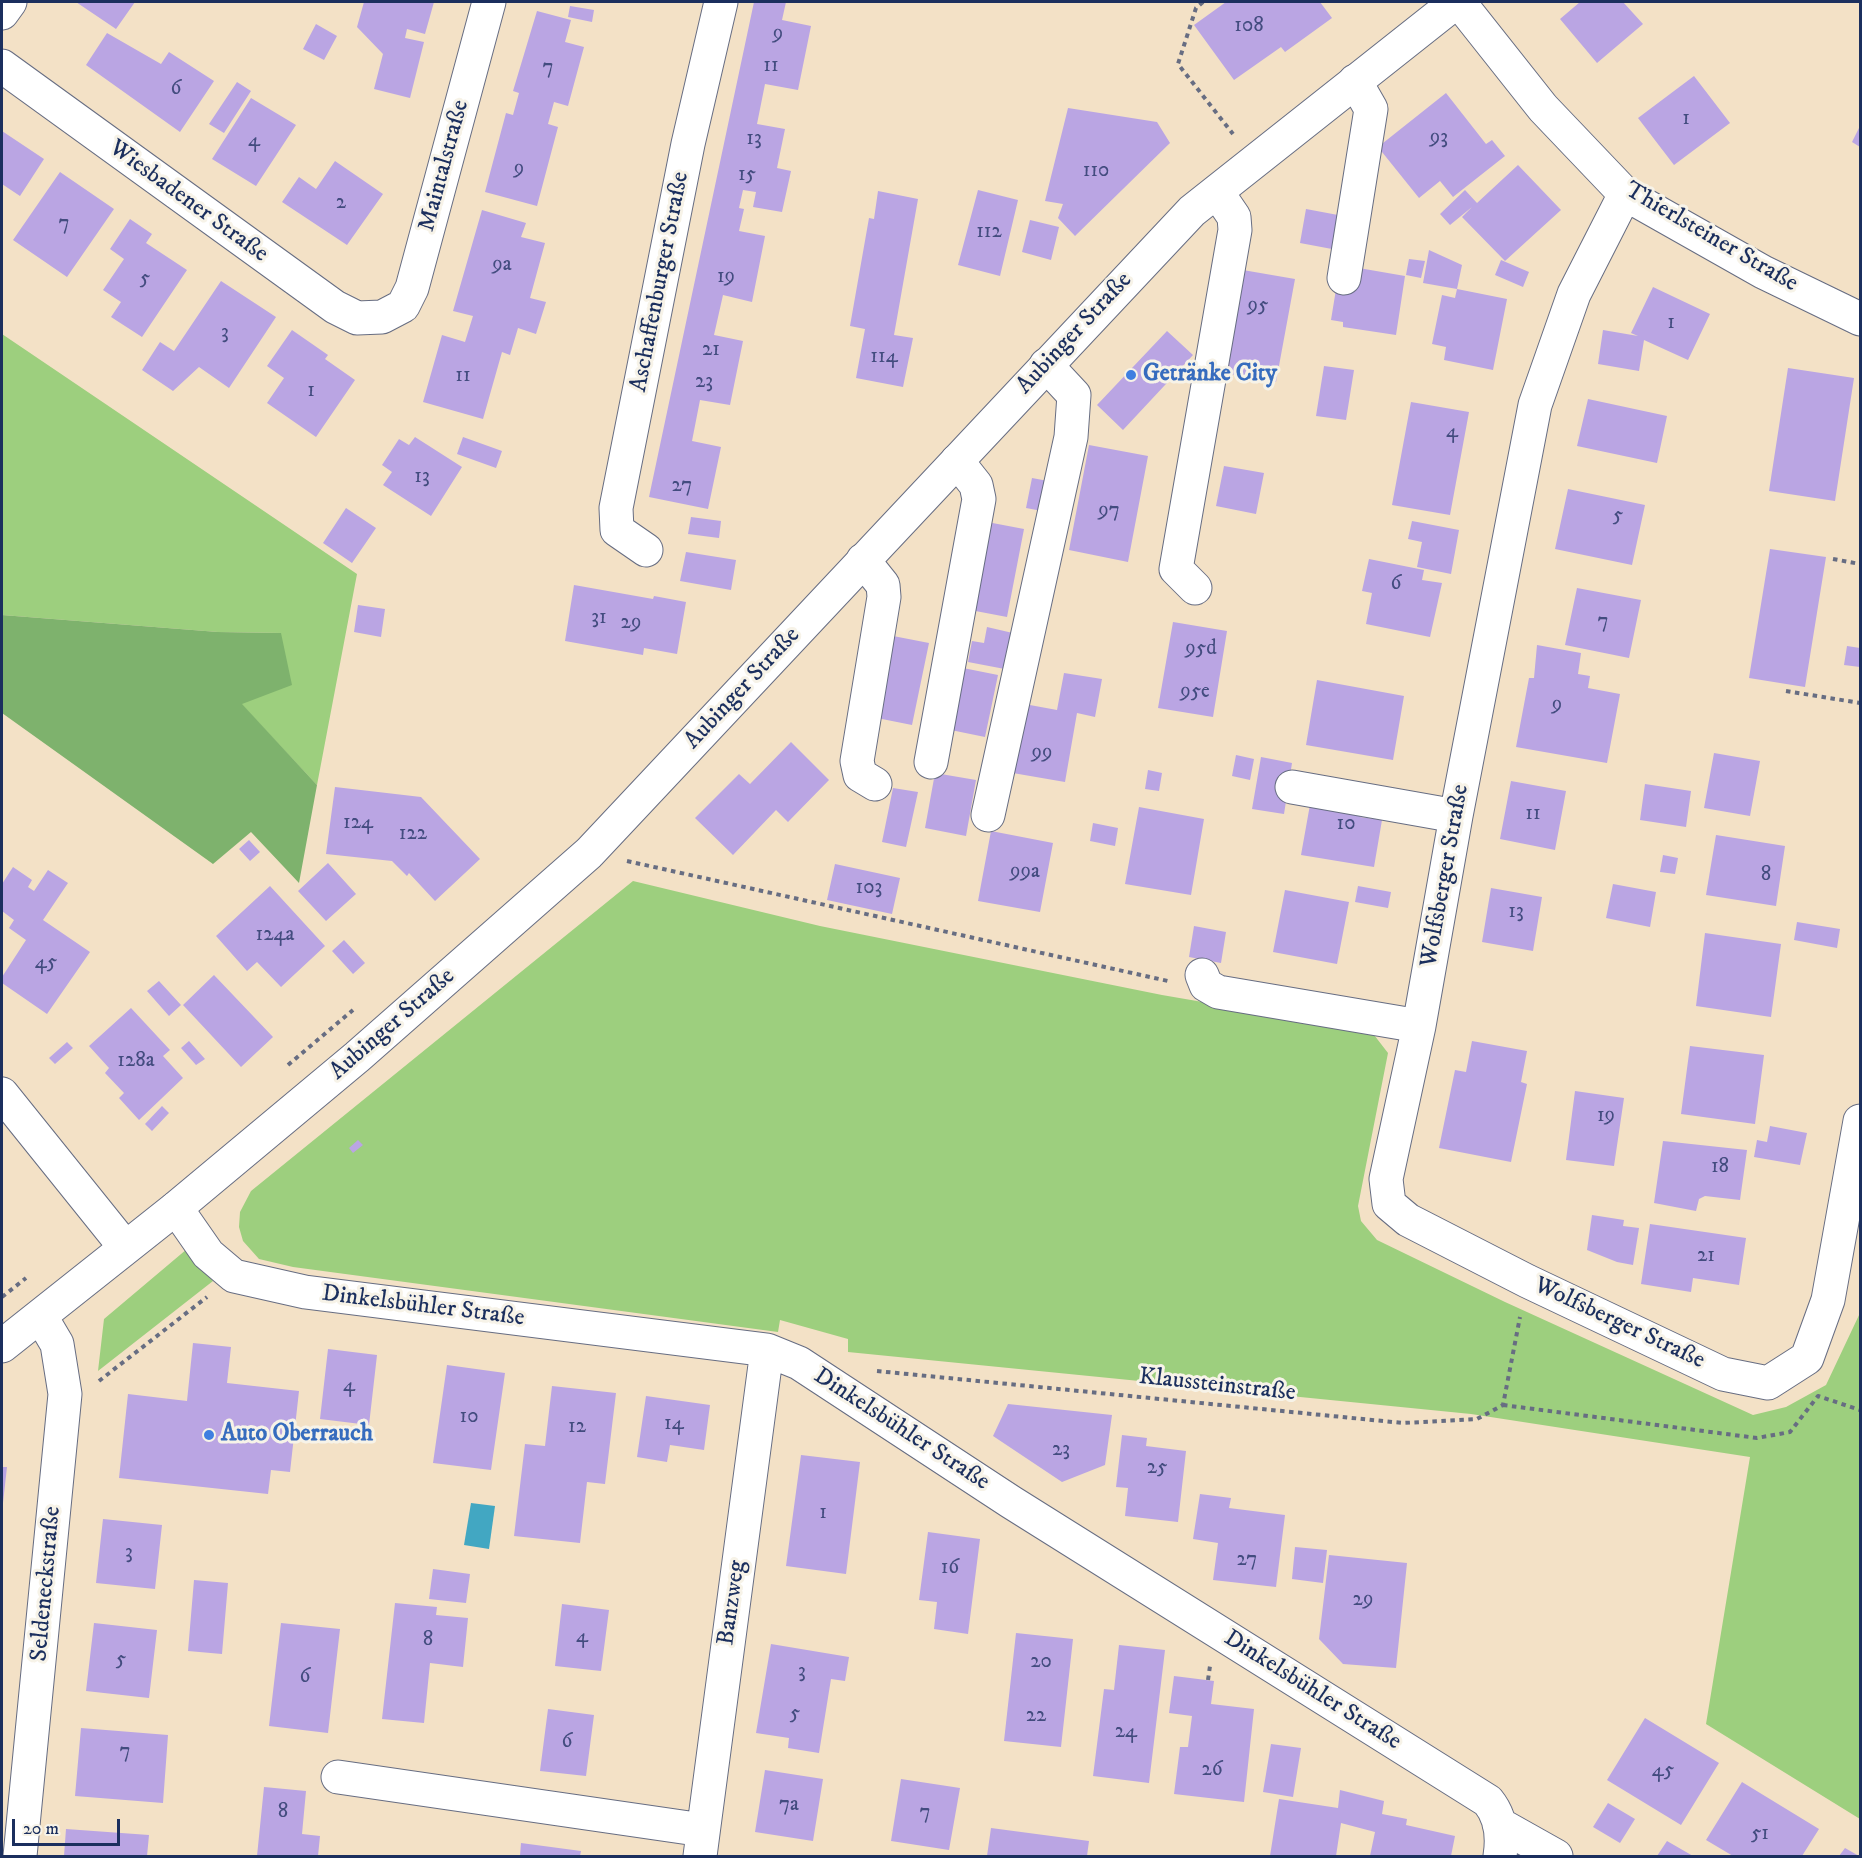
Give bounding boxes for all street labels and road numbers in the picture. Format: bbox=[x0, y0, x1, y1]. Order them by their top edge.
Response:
street label: Maintalstraße bbox=[414, 97, 476, 235]
street label: Wiesbadener Straße bbox=[103, 135, 273, 269]
street label: Aschaffenburger Straße bbox=[626, 170, 696, 394]
street label: Thierlsteiner Straße bbox=[1619, 177, 1803, 299]
street label: Aubinger Straße bbox=[1011, 267, 1139, 401]
street label: Aubinger Straße bbox=[679, 622, 807, 756]
street label: Wolfsberger Straße bbox=[1416, 782, 1476, 970]
street label: Aubinger Straße bbox=[325, 963, 461, 1087]
street label: Wolfsberger Straße bbox=[1529, 1272, 1709, 1376]
street label: Dinkelsbühler Straße bbox=[320, 1280, 526, 1334]
street label: Dinkelsbühler Straße bbox=[808, 1362, 994, 1498]
street label: Klaussteinstraße bbox=[1137, 1363, 1297, 1409]
street label: Seldeneckstraße bbox=[26, 1505, 68, 1663]
street label: Banzweg bbox=[713, 1559, 753, 1647]
street label: Dinkelsbühler Straße bbox=[1218, 1625, 1406, 1757]

